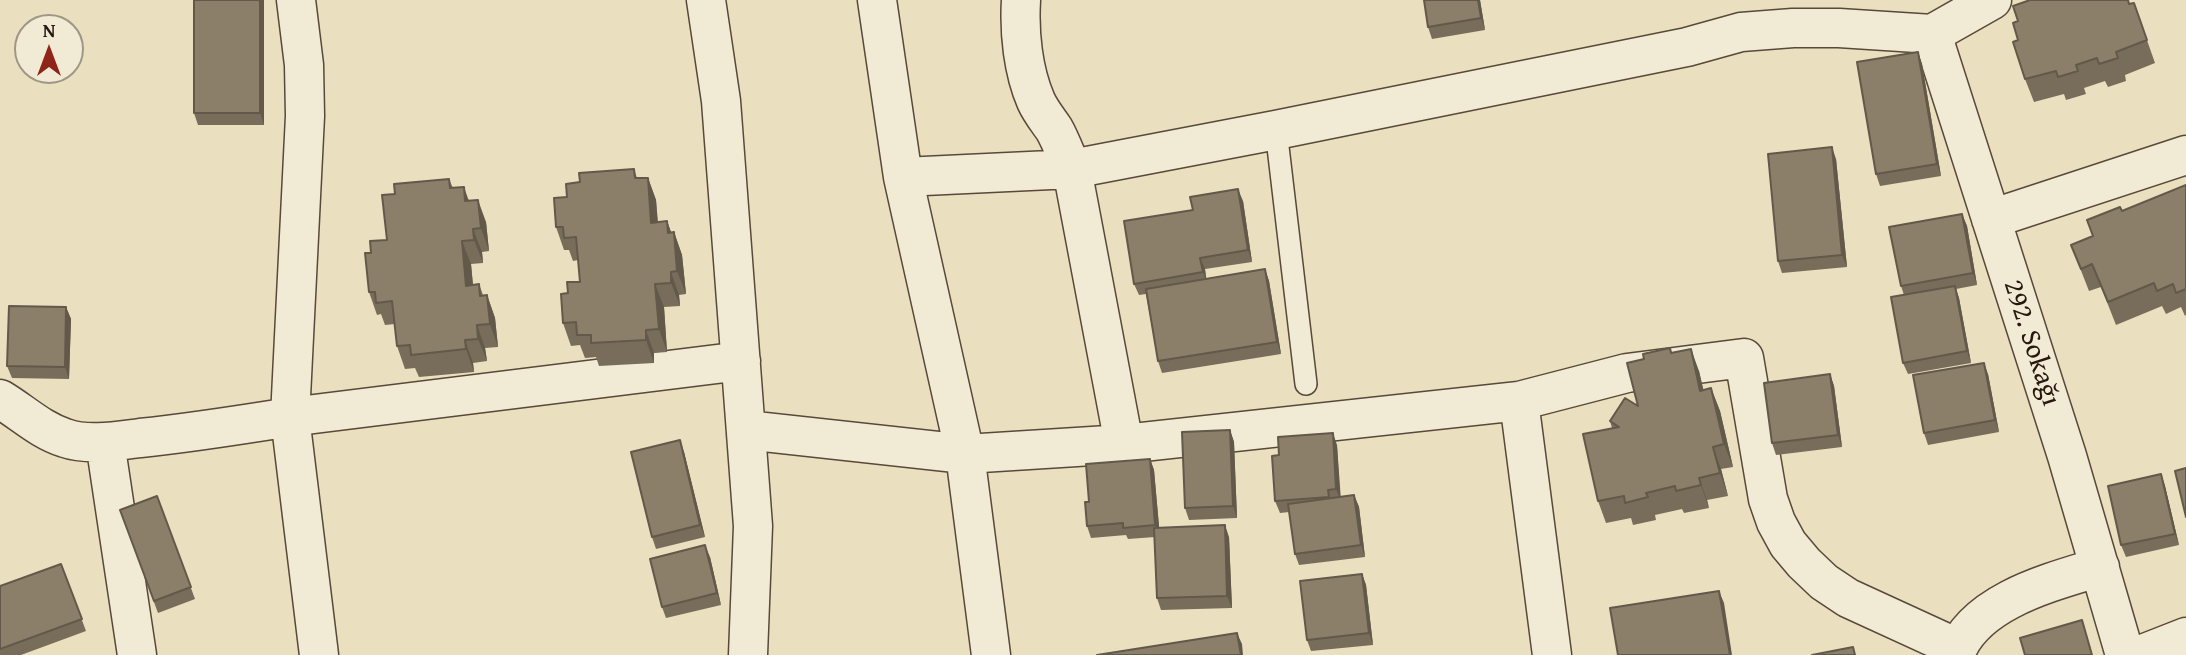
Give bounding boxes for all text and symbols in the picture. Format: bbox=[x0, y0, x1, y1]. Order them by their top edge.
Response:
north arrow bbox=[14, 14, 84, 84]
text: N bbox=[43, 16, 55, 44]
street label: 292. Sokağı bbox=[1995, 276, 2067, 410]

